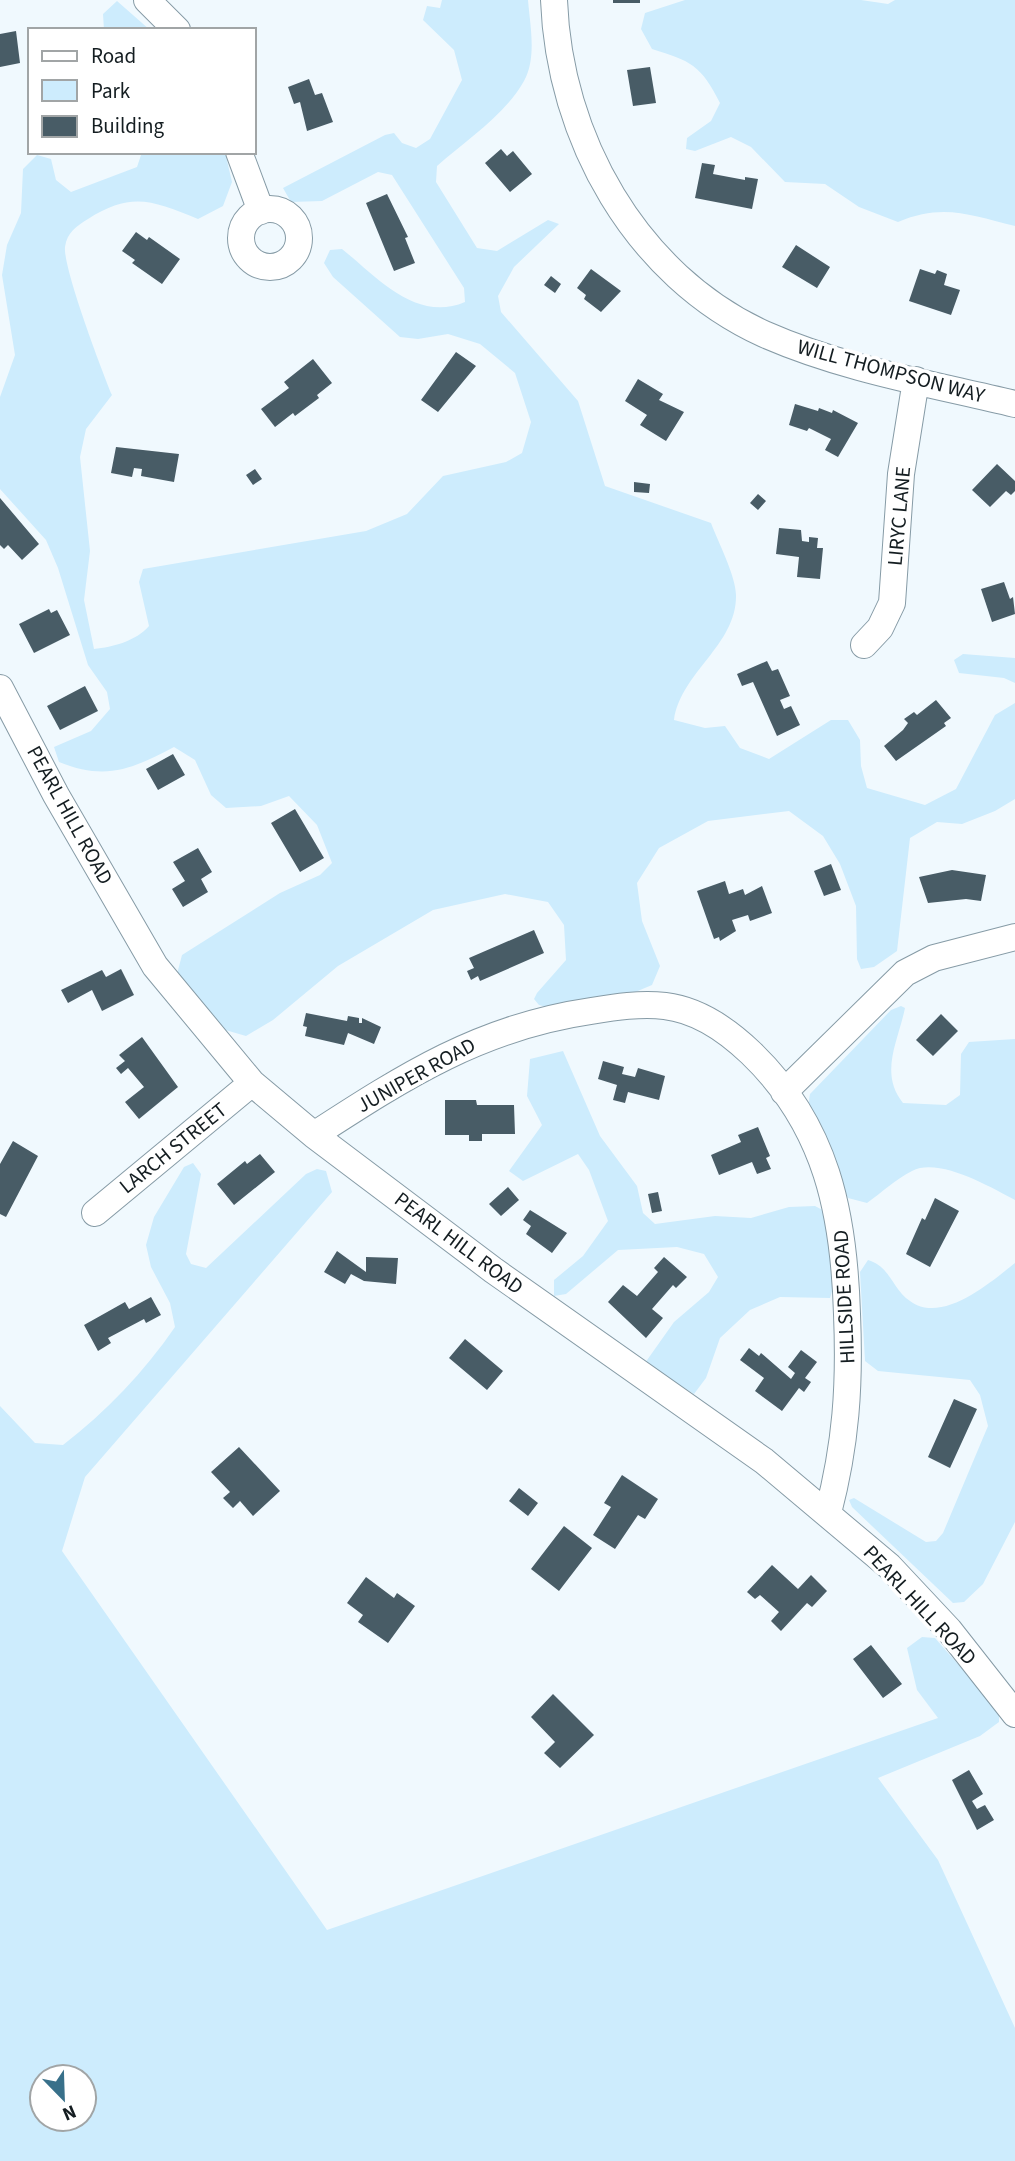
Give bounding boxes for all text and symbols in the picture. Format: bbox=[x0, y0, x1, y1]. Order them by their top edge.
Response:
legend bbox=[28, 28, 256, 154]
text: Road bbox=[91, 41, 136, 71]
text: Park bbox=[91, 76, 131, 106]
text: Building bbox=[91, 111, 165, 141]
street label: WILL THOMPSON WAY bbox=[794, 332, 989, 411]
street label: LIRYC LANE bbox=[880, 465, 918, 567]
street label: PEARL HILL ROAD bbox=[19, 740, 121, 890]
street label: JUNIPER ROAD bbox=[351, 1030, 481, 1120]
street label: LARCH STREET bbox=[113, 1095, 233, 1201]
street label: PEARL HILL ROAD bbox=[388, 1185, 530, 1301]
street label: HILLSIDE ROAD bbox=[826, 1229, 862, 1365]
street label: PEARL HILL ROAD bbox=[856, 1538, 984, 1672]
north arrow bbox=[28, 2063, 98, 2133]
text: N bbox=[58, 2097, 80, 2127]

